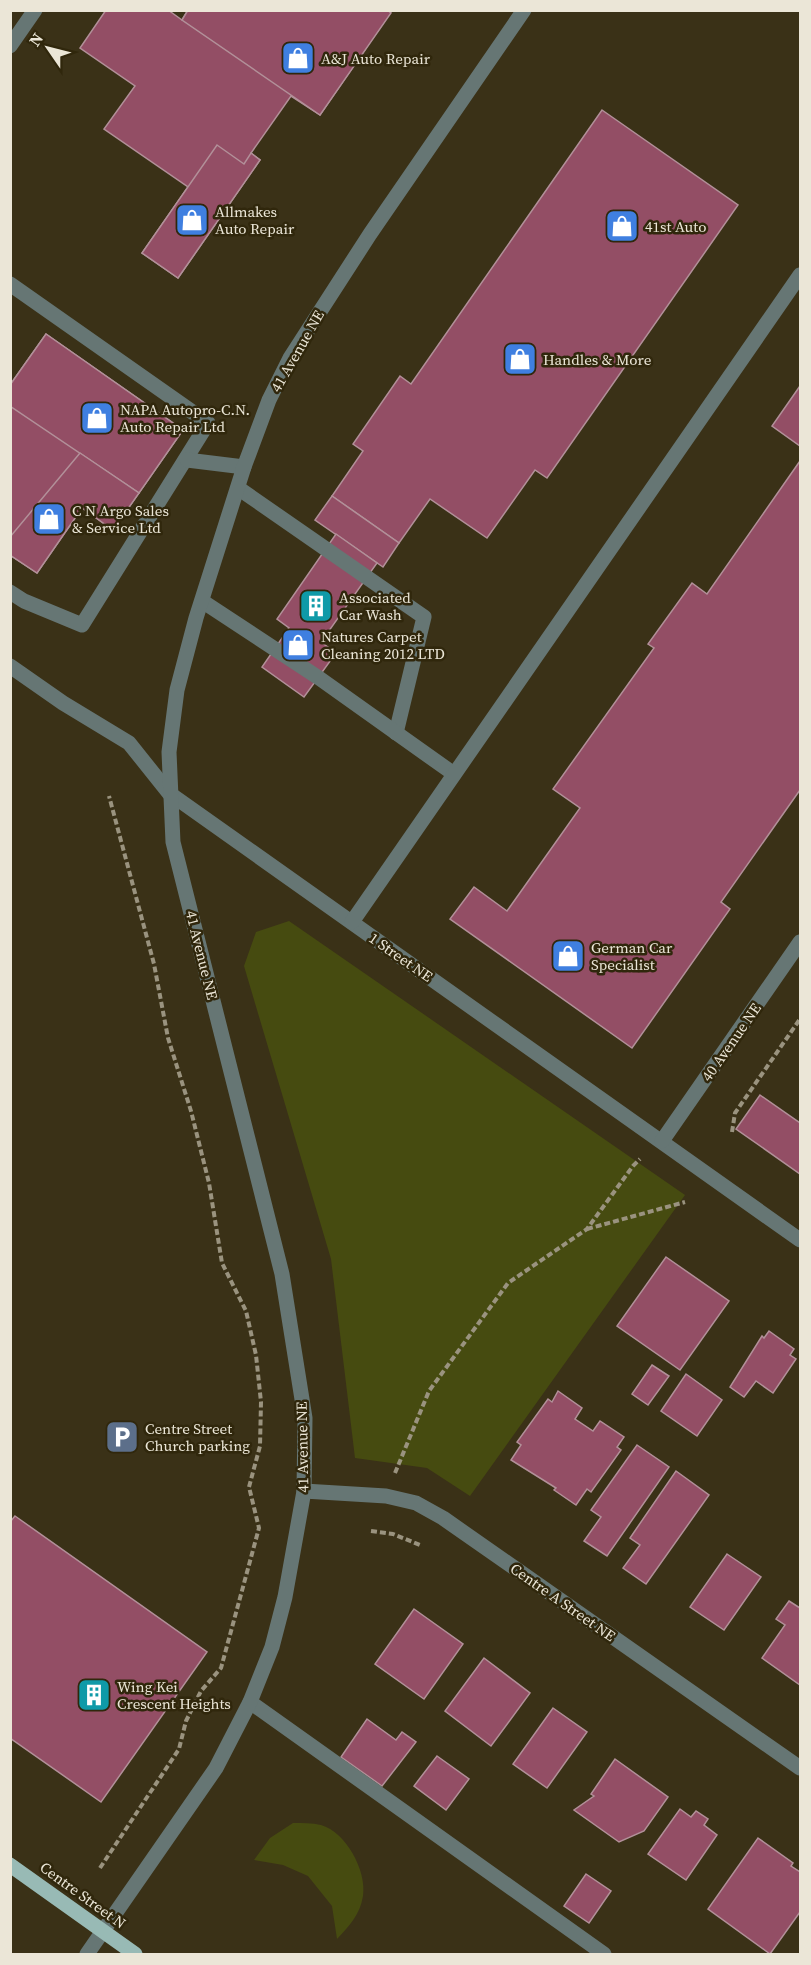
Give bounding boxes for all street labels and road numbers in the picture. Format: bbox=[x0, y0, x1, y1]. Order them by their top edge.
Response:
street label: 41 Avenue NE bbox=[265, 306, 329, 396]
street label: 41 Avenue NE bbox=[181, 908, 223, 1002]
street label: 1 Street NE bbox=[365, 927, 437, 987]
street label: 40 Avenue NE bbox=[696, 999, 766, 1085]
street label: 41 Avenue NE bbox=[291, 1401, 313, 1493]
street label: Centre A Street NE bbox=[506, 1558, 620, 1646]
street label: Centre Street N bbox=[36, 1857, 130, 1933]

